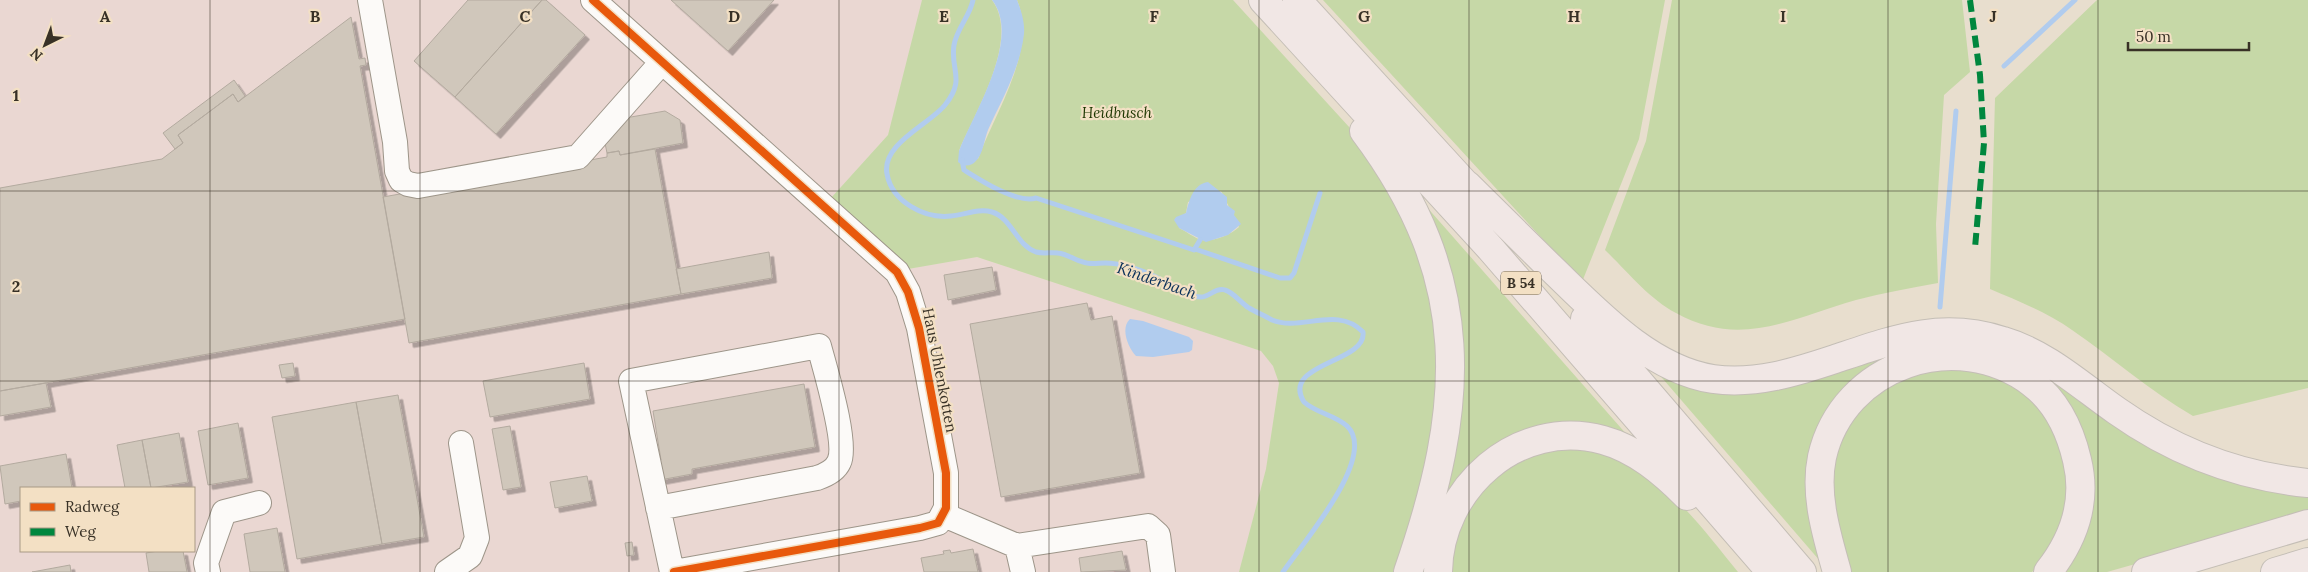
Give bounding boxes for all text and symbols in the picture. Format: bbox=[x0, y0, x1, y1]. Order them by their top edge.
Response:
text: A bbox=[100, 6, 111, 26]
text: B bbox=[310, 6, 321, 26]
text: C bbox=[519, 6, 531, 26]
text: D bbox=[728, 6, 740, 26]
text: E bbox=[939, 6, 949, 26]
text: F bbox=[1149, 6, 1159, 26]
text: G bbox=[1358, 6, 1370, 26]
text: H bbox=[1568, 6, 1581, 26]
text: I bbox=[1780, 6, 1786, 26]
text: J bbox=[1989, 6, 1997, 26]
north arrow bbox=[20, 20, 70, 70]
scale bar bbox=[2128, 20, 2249, 52]
text: 50 m bbox=[2136, 27, 2171, 46]
text: N bbox=[26, 44, 46, 65]
text: 1 bbox=[13, 85, 19, 105]
park label: Heidbusch bbox=[1082, 103, 1153, 122]
water label: Kinderbach bbox=[1115, 257, 1199, 303]
road number: B 54 bbox=[1501, 272, 1541, 294]
text: 2 bbox=[12, 276, 20, 296]
street label: Haus Uhlenkotten bbox=[919, 306, 961, 434]
legend bbox=[20, 487, 195, 552]
text: Radweg bbox=[65, 497, 120, 516]
text: Weg bbox=[65, 522, 96, 541]

